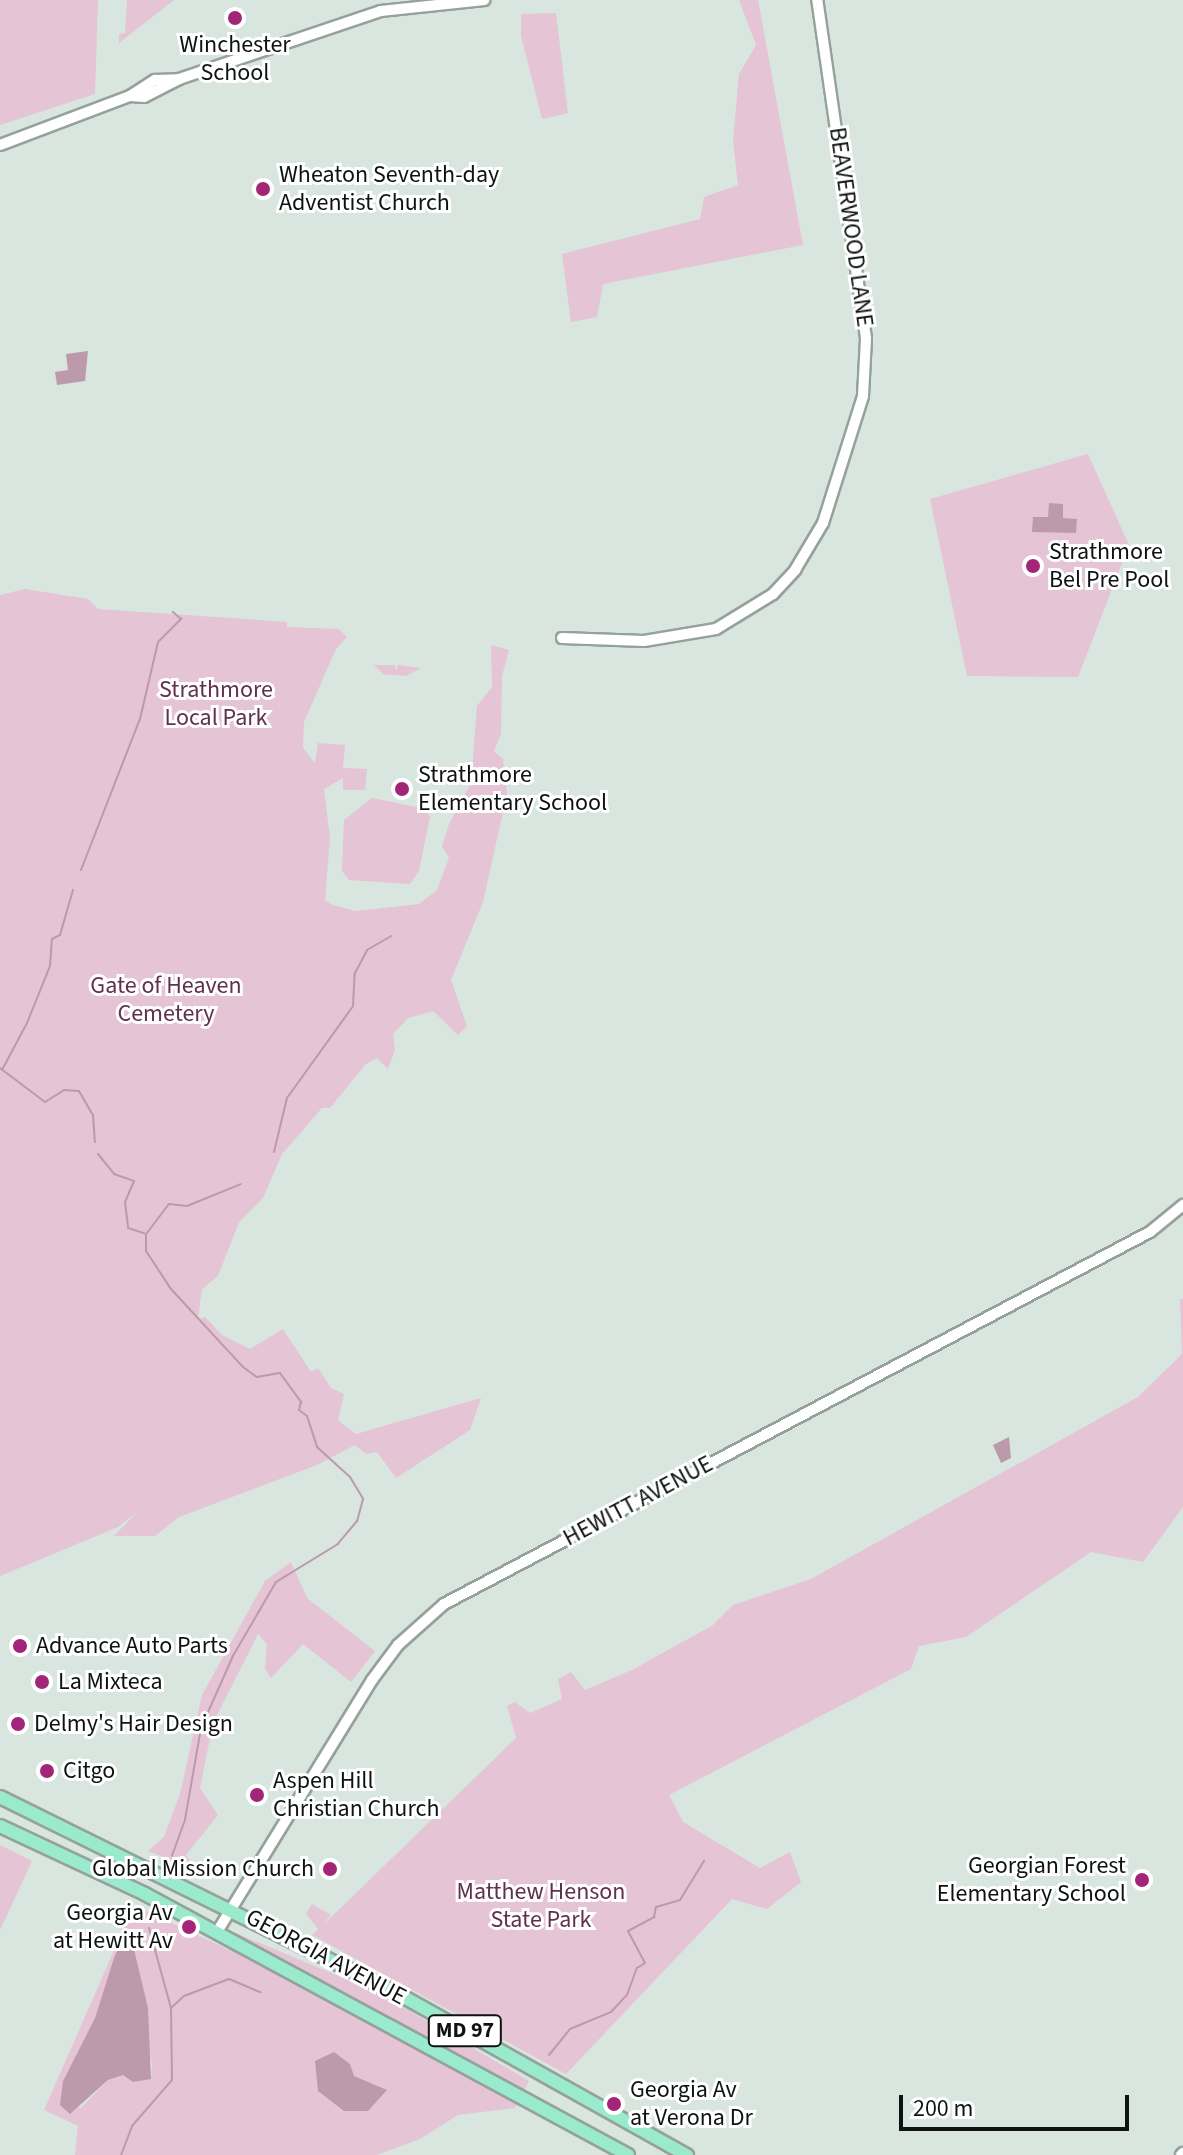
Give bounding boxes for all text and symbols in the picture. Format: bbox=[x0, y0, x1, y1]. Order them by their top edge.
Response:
marker: Winchester School bbox=[226, 9, 244, 27]
place label: Winchester School bbox=[179, 31, 291, 87]
street label: BEAVERWOOD LANE bbox=[823, 125, 879, 329]
place label: Wheaton Seventh-day Adventist Church bbox=[279, 161, 499, 217]
marker: Wheaton Seventh-day Adventist Church bbox=[254, 180, 272, 198]
place label: Strathmore Bel Pre Pool bbox=[1049, 538, 1169, 594]
marker: Strathmore Bel Pre Pool bbox=[1024, 557, 1042, 575]
park label: Strathmore Local Park bbox=[159, 676, 273, 732]
place label: Strathmore Elementary School bbox=[418, 761, 607, 817]
marker: Strathmore Elementary School bbox=[393, 780, 411, 798]
park label: Gate of Heaven Cemetery bbox=[90, 972, 242, 1028]
street label: HEWITT AVENUE bbox=[558, 1449, 718, 1553]
place label: Advance Auto Parts bbox=[36, 1632, 228, 1660]
marker: Advance Auto Parts bbox=[11, 1637, 29, 1655]
place label: La Mixteca bbox=[58, 1668, 163, 1696]
marker: La Mixteca bbox=[33, 1673, 51, 1691]
place label: Delmy's Hair Design bbox=[34, 1710, 233, 1738]
marker: Delmy's Hair Design bbox=[9, 1715, 27, 1733]
place label: Citgo bbox=[63, 1757, 115, 1785]
marker: Citgo bbox=[38, 1762, 56, 1780]
place label: Aspen Hill Christian Church bbox=[273, 1767, 440, 1823]
marker: Aspen Hill Christian Church bbox=[248, 1786, 266, 1804]
place label: Georgian Forest Elementary School bbox=[937, 1852, 1126, 1908]
place label: Global Mission Church bbox=[92, 1855, 314, 1883]
marker: Global Mission Church bbox=[321, 1860, 339, 1878]
marker: Georgian Forest Elementary School bbox=[1133, 1871, 1151, 1889]
park label: Matthew Henson State Park bbox=[457, 1878, 625, 1934]
place label: Georgia Av at Hewitt Av bbox=[53, 1899, 173, 1955]
street label: GEORGIA AVENUE bbox=[241, 1903, 411, 2011]
marker: Georgia Av at Hewitt Av bbox=[180, 1918, 198, 1936]
road number: MD 97 bbox=[427, 2013, 503, 2049]
place label: Georgia Av at Verona Dr bbox=[630, 2076, 753, 2132]
scale bar bbox=[903, 2079, 1133, 2129]
text: 200 m bbox=[913, 2091, 973, 2126]
marker: Georgia Av at Verona Dr bbox=[605, 2095, 623, 2113]

